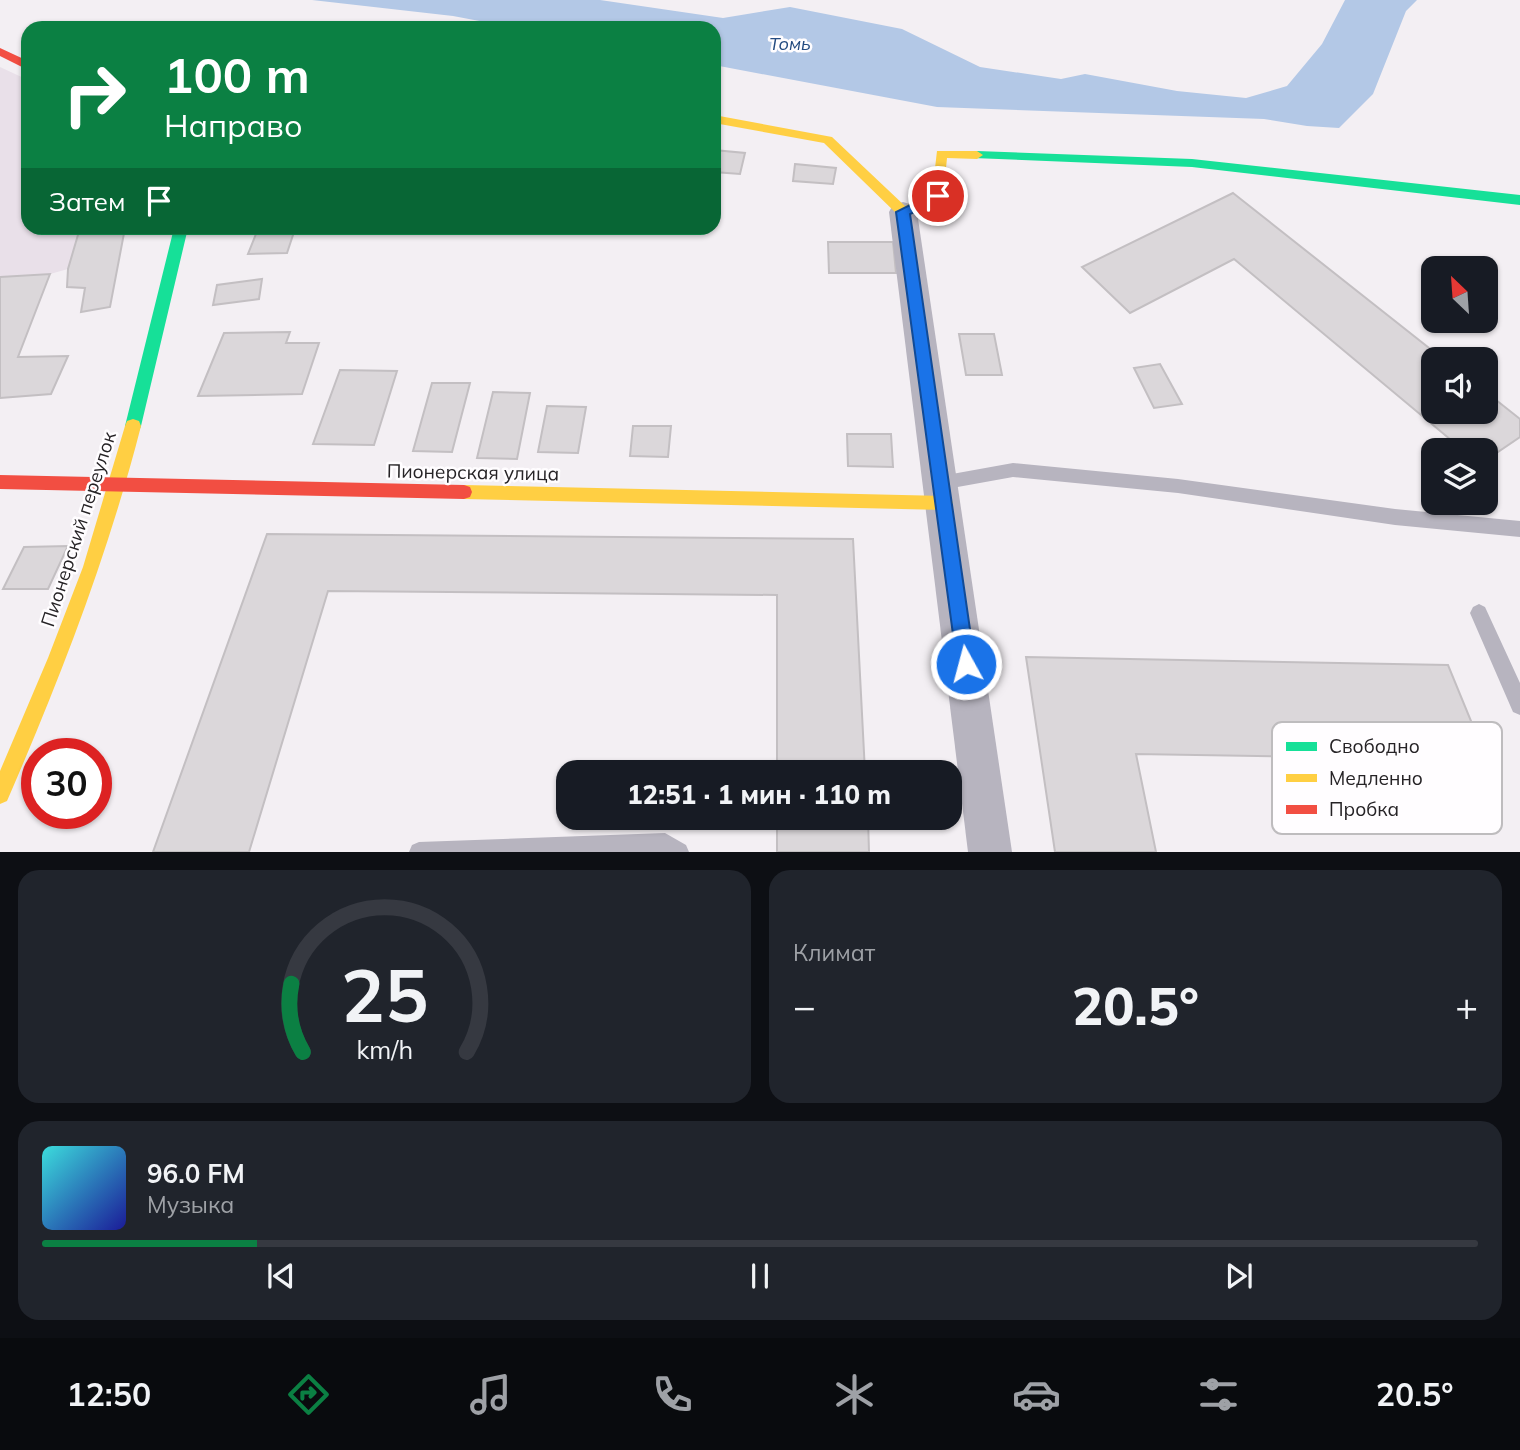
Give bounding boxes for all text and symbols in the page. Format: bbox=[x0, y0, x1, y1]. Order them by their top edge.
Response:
water label: Томь bbox=[769, 32, 811, 55]
text: 100 m bbox=[164, 44, 310, 105]
icon: right bbox=[49, 49, 140, 140]
text: Направо bbox=[164, 105, 303, 145]
pin bbox=[908, 166, 968, 226]
icon: arrive bbox=[919, 177, 957, 215]
icon: arrive bbox=[140, 182, 178, 220]
text: Затем bbox=[49, 185, 126, 218]
north arrow bbox=[1421, 256, 1498, 332]
map controls bbox=[1421, 256, 1498, 515]
button: sound bbox=[1421, 347, 1498, 424]
street label: Пионерский переулок bbox=[35, 428, 121, 630]
button: layers bbox=[1421, 438, 1498, 515]
street label: Пионерская улица bbox=[387, 458, 559, 486]
position arrow bbox=[929, 627, 1003, 701]
legend bbox=[1272, 722, 1502, 834]
text: Свободно bbox=[1329, 734, 1420, 758]
speed limit sign: 30 bbox=[21, 738, 112, 829]
text: Медленно bbox=[1329, 766, 1423, 790]
text: 12:51 · 1 мин · 110 m bbox=[627, 778, 891, 811]
text: Пробка bbox=[1329, 797, 1399, 821]
text: Климат bbox=[793, 938, 875, 967]
text: 25 bbox=[341, 950, 428, 1041]
text: 20.5° bbox=[1072, 973, 1199, 1038]
text: − bbox=[793, 982, 816, 1030]
text: + bbox=[1455, 982, 1478, 1030]
text: km/h bbox=[356, 1034, 413, 1065]
text: 96.0 FM bbox=[147, 1157, 245, 1190]
text: Музыка bbox=[147, 1190, 234, 1219]
icon: previous bbox=[262, 1257, 300, 1295]
icon: pause bbox=[741, 1257, 779, 1295]
icon: next bbox=[1220, 1257, 1258, 1295]
icon: directions bbox=[284, 1370, 333, 1419]
icon: music bbox=[466, 1370, 515, 1419]
icon: phone bbox=[648, 1370, 697, 1419]
icon: climate bbox=[830, 1370, 879, 1419]
icon: car bbox=[1012, 1370, 1061, 1419]
icon: filters bbox=[1194, 1370, 1243, 1419]
text: 12:50 bbox=[66, 1374, 151, 1414]
text: 20.5° bbox=[1376, 1374, 1453, 1414]

